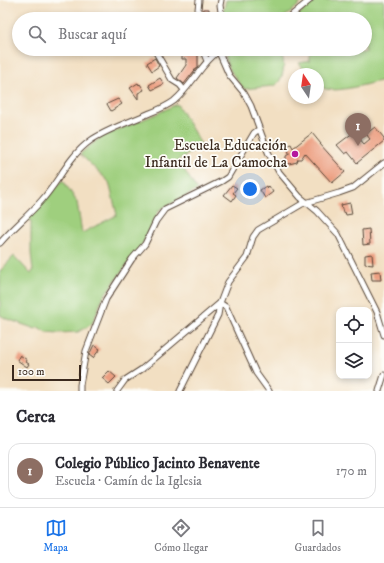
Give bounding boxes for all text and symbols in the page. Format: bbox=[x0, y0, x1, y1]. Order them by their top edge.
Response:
search box bbox=[12, 12, 372, 56]
icon: search bbox=[26, 23, 48, 45]
text: Buscar aquí bbox=[58, 25, 126, 44]
north arrow bbox=[288, 68, 324, 104]
pin: 1 bbox=[345, 113, 371, 146]
place label: Escuela Educación Infantil de La Camocha bbox=[145, 136, 288, 172]
marker: Escuela Educación Infantil de La Camocha bbox=[290, 149, 300, 159]
your location bbox=[240, 179, 260, 199]
map controls bbox=[336, 307, 372, 379]
button: locate bbox=[336, 307, 372, 343]
button: layers bbox=[336, 343, 372, 379]
scale bar bbox=[12, 363, 81, 382]
text: 100 m bbox=[18, 365, 44, 379]
text: Cerca bbox=[16, 406, 55, 428]
text: Colegio Público Jacinto Benavente bbox=[55, 454, 260, 473]
text: 1 bbox=[28, 463, 32, 479]
text: 170 m bbox=[336, 463, 367, 479]
text: Escuela · Camín de la Iglesia bbox=[55, 473, 202, 489]
tab: Mapa bbox=[43, 517, 68, 555]
tab: Cómo llegar bbox=[154, 517, 208, 555]
tab: Guardados bbox=[294, 517, 341, 555]

